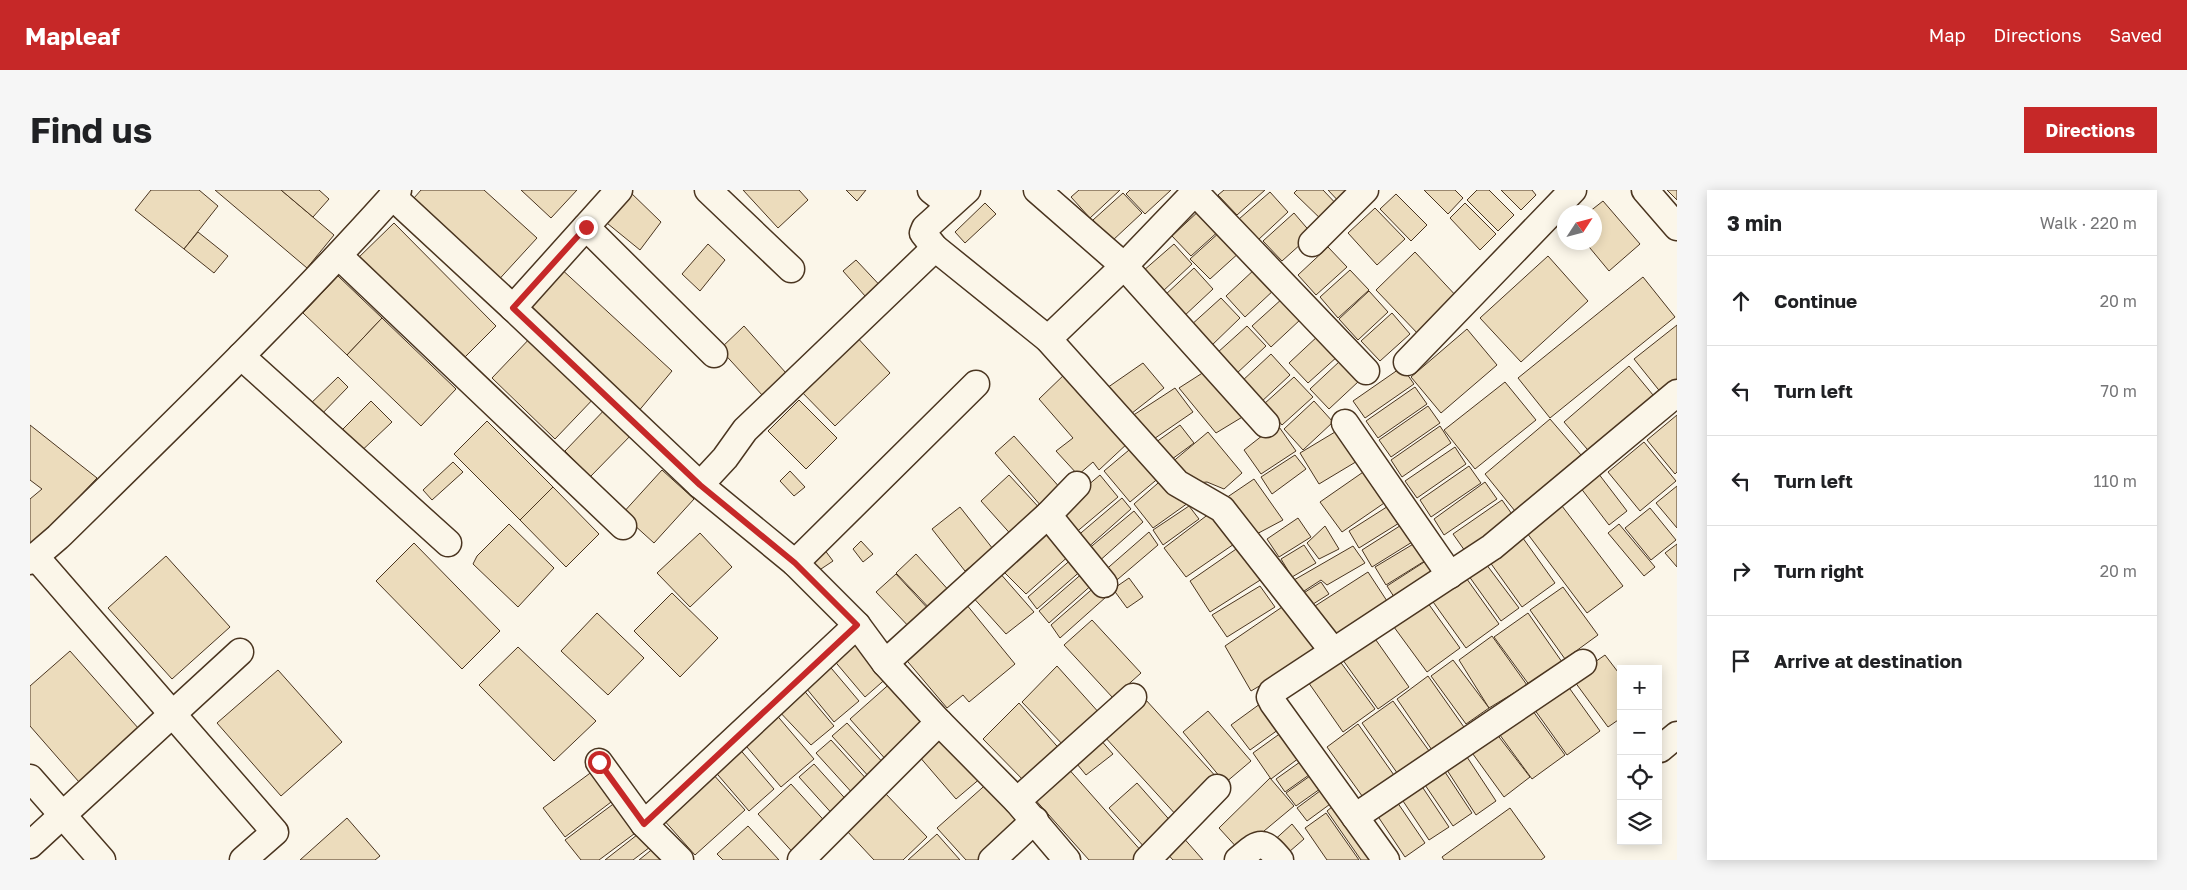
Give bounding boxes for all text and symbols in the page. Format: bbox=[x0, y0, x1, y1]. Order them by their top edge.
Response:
text: Mapleaf bbox=[25, 21, 120, 50]
text: Map bbox=[1929, 24, 1965, 46]
text: Directions bbox=[1993, 24, 2081, 46]
text: Saved bbox=[2109, 24, 2162, 46]
button: Directions bbox=[2024, 107, 2157, 153]
text: Find us bbox=[30, 109, 152, 151]
north arrow bbox=[1557, 205, 1602, 250]
text: 3 min bbox=[1727, 210, 1782, 236]
text: Walk · 220 m bbox=[2040, 213, 2137, 233]
route end bbox=[575, 216, 598, 239]
icon: ahead bbox=[1727, 287, 1755, 315]
text: Continue bbox=[1774, 289, 1857, 312]
text: 20 m bbox=[2100, 291, 2137, 311]
icon: left bbox=[1727, 377, 1755, 405]
text: Turn left bbox=[1774, 379, 1853, 402]
text: 70 m bbox=[2100, 381, 2137, 401]
icon: left bbox=[1727, 467, 1755, 495]
text: Turn left bbox=[1774, 469, 1853, 492]
text: 110 m bbox=[2093, 471, 2137, 491]
icon: right bbox=[1727, 557, 1755, 585]
text: Turn right bbox=[1774, 559, 1864, 582]
text: 20 m bbox=[2100, 561, 2137, 581]
icon: arrive bbox=[1727, 647, 1755, 675]
text: Arrive at destination bbox=[1774, 649, 1962, 672]
map controls bbox=[1617, 665, 1662, 845]
button: + bbox=[1617, 665, 1662, 710]
button: − bbox=[1617, 710, 1662, 755]
route start bbox=[588, 751, 611, 774]
button: locate bbox=[1617, 755, 1662, 800]
button: layers bbox=[1617, 800, 1662, 845]

